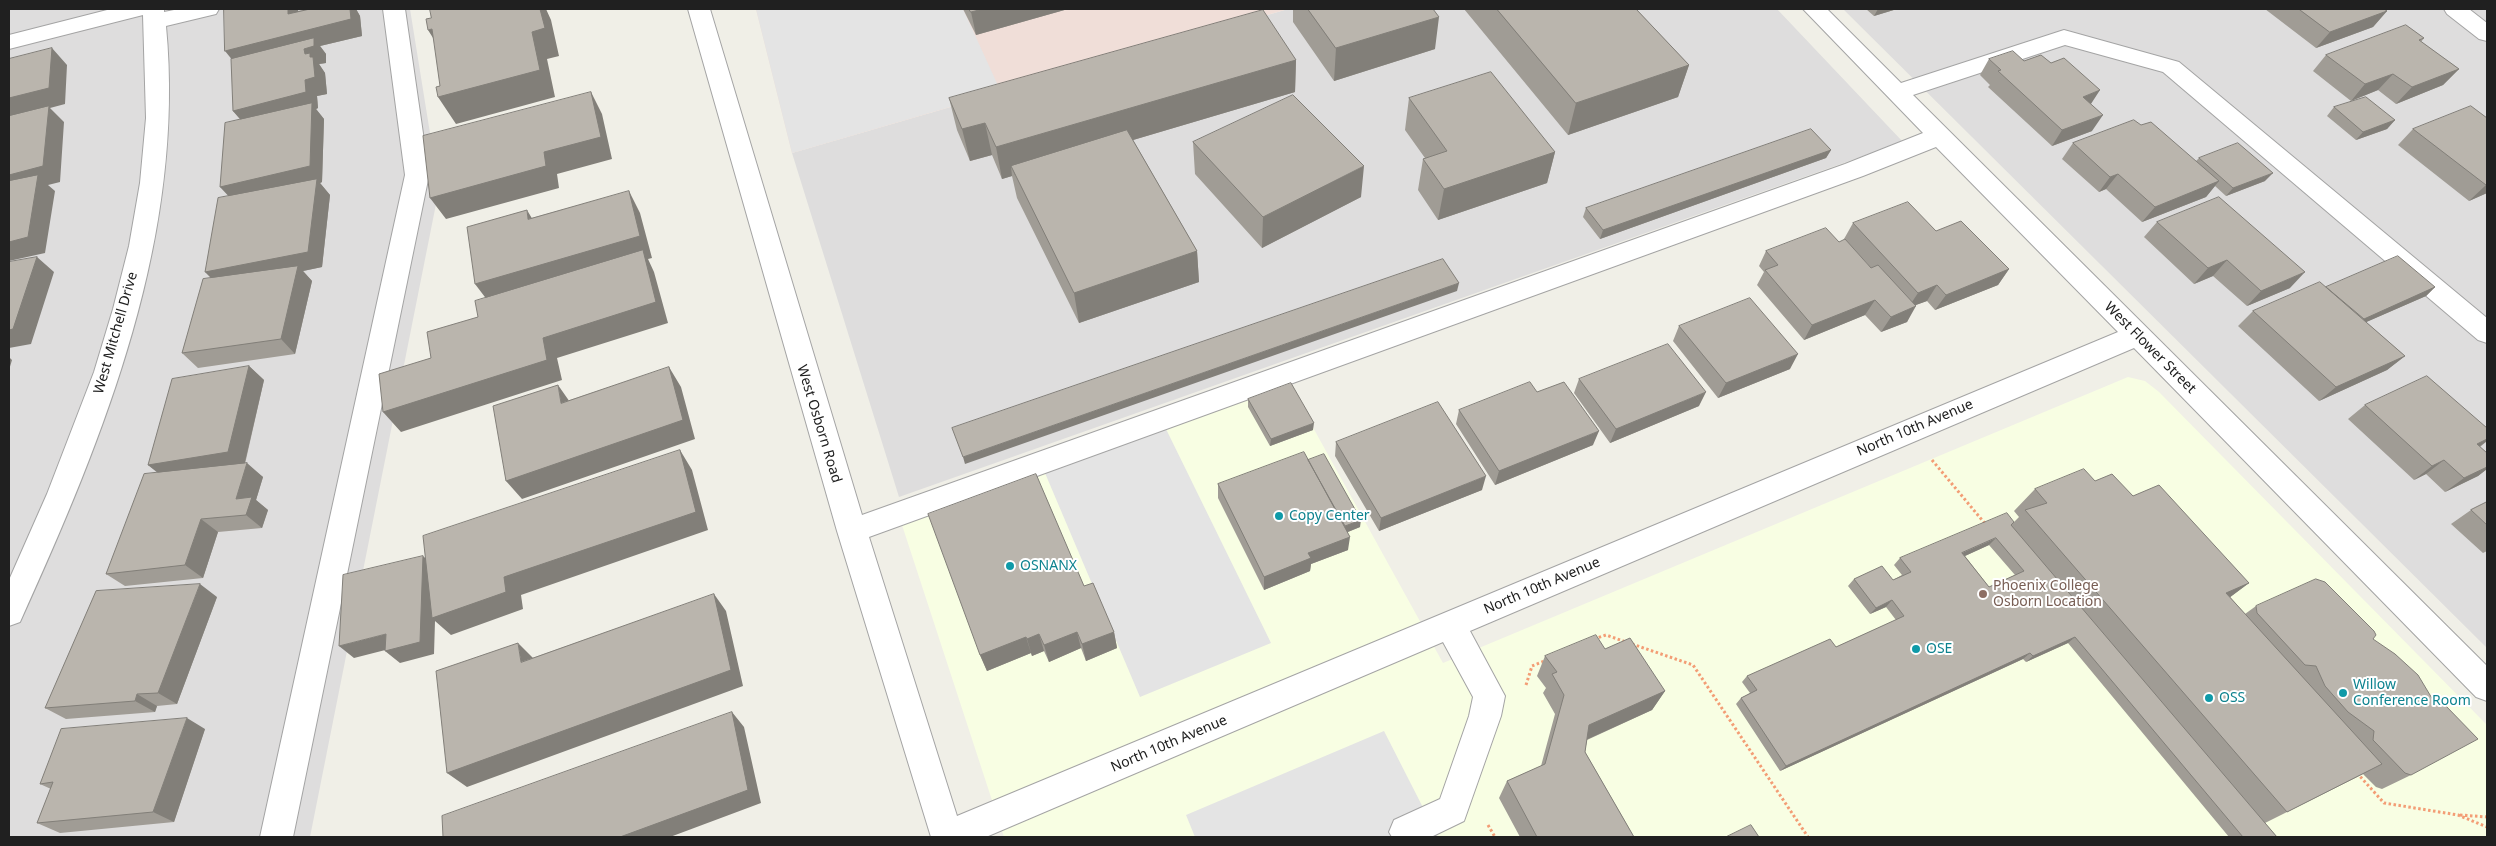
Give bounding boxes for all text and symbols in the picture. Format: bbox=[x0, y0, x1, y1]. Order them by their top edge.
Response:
street label: West Mitchell Drive bbox=[91, 270, 141, 396]
street label: West Flower Street bbox=[2101, 299, 2199, 397]
street label: West Osborn Road bbox=[793, 363, 845, 485]
street label: North 10th Avenue bbox=[1854, 396, 1976, 460]
place label: Copy Center bbox=[1289, 508, 1370, 524]
marker: Copy Center bbox=[1273, 510, 1285, 522]
street label: North 10th Avenue bbox=[1481, 554, 1603, 618]
place label: OSNANX bbox=[1020, 558, 1077, 574]
marker: OSNANX bbox=[1004, 560, 1016, 572]
place label: Phoenix College Osborn Location bbox=[1993, 578, 2102, 610]
marker: Phoenix College Osborn Location bbox=[1977, 588, 1989, 600]
place label: OSE bbox=[1926, 641, 1952, 657]
marker: OSE bbox=[1910, 643, 1922, 655]
place label: Willow Conference Room bbox=[2353, 677, 2471, 710]
marker: Willow Conference Room bbox=[2337, 687, 2349, 699]
place label: OSS bbox=[2219, 690, 2245, 706]
marker: OSS bbox=[2203, 692, 2215, 704]
street label: North 10th Avenue bbox=[1108, 712, 1230, 776]

